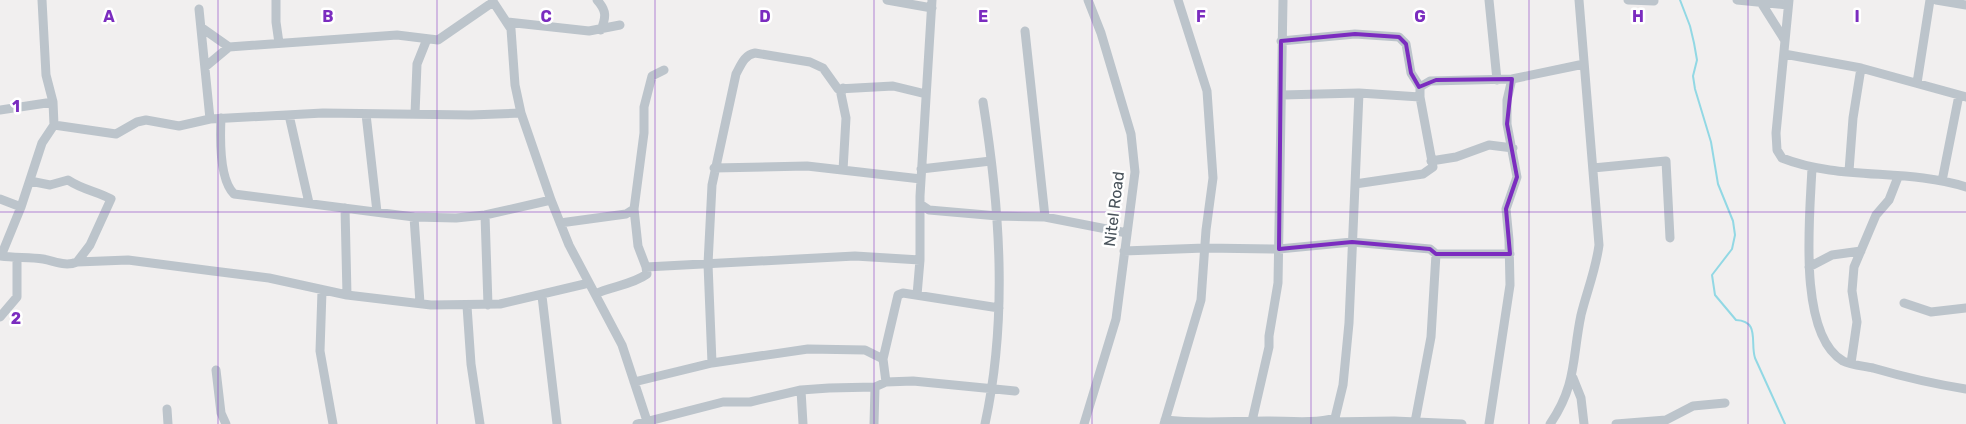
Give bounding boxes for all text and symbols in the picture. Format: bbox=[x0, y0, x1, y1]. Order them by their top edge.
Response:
text: A bbox=[103, 7, 115, 26]
text: B bbox=[322, 7, 334, 26]
text: C bbox=[540, 7, 552, 26]
text: D bbox=[759, 7, 771, 26]
text: E bbox=[978, 7, 988, 26]
text: F bbox=[1196, 7, 1206, 26]
text: G bbox=[1414, 7, 1426, 26]
text: H bbox=[1632, 7, 1644, 26]
text: I bbox=[1854, 7, 1860, 26]
text: 1 bbox=[12, 97, 20, 116]
street label: Nitel Road bbox=[1100, 170, 1128, 248]
text: 2 bbox=[11, 309, 21, 328]

